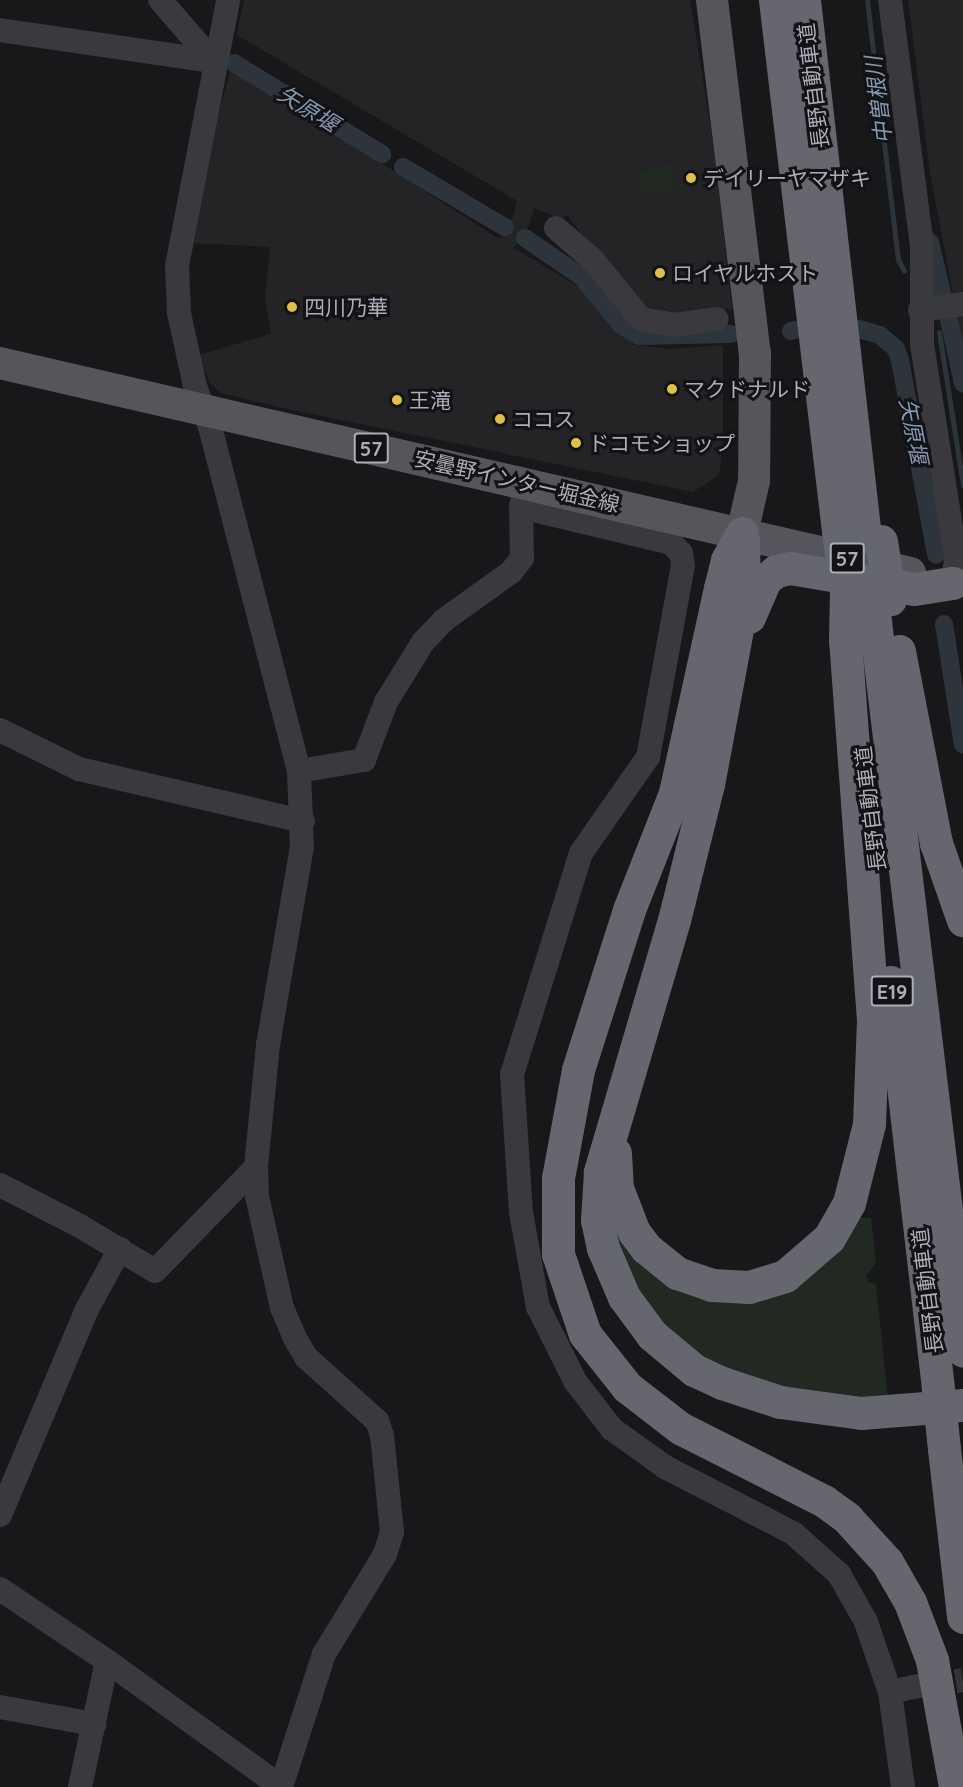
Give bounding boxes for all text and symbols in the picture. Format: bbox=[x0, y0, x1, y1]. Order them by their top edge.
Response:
street label: 長野自動車道 bbox=[793, 22, 833, 150]
water label: 中曽根川 bbox=[861, 55, 897, 145]
water label: 矢原堰 bbox=[273, 80, 343, 138]
place label: デイリーヤマザキ bbox=[703, 165, 871, 191]
marker: デイリーヤマザキ bbox=[684, 171, 698, 185]
place label: ロイヤルホスト bbox=[672, 260, 819, 286]
marker: ロイヤルホスト bbox=[653, 266, 667, 280]
place label: 四川乃華 bbox=[304, 294, 388, 320]
marker: 四川乃華 bbox=[285, 300, 299, 314]
place label: マクドナルド bbox=[684, 376, 810, 402]
marker: マクドナルド bbox=[665, 382, 679, 396]
place label: 王滝 bbox=[409, 387, 451, 413]
marker: 王滝 bbox=[390, 393, 404, 407]
water label: 矢原堰 bbox=[894, 396, 932, 466]
place label: ココス bbox=[512, 406, 575, 432]
marker: ココス bbox=[493, 412, 507, 426]
place label: ドコモショップ bbox=[588, 430, 735, 456]
road number: 57 bbox=[353, 431, 389, 465]
marker: ドコモショップ bbox=[569, 436, 583, 450]
street label: 安曇野インター堀金線 bbox=[412, 445, 622, 517]
road number: 57 bbox=[829, 541, 865, 575]
street label: 長野自動車道 bbox=[850, 745, 890, 873]
road number: E19 bbox=[870, 974, 914, 1008]
street label: 長野自動車道 bbox=[907, 1227, 947, 1355]

